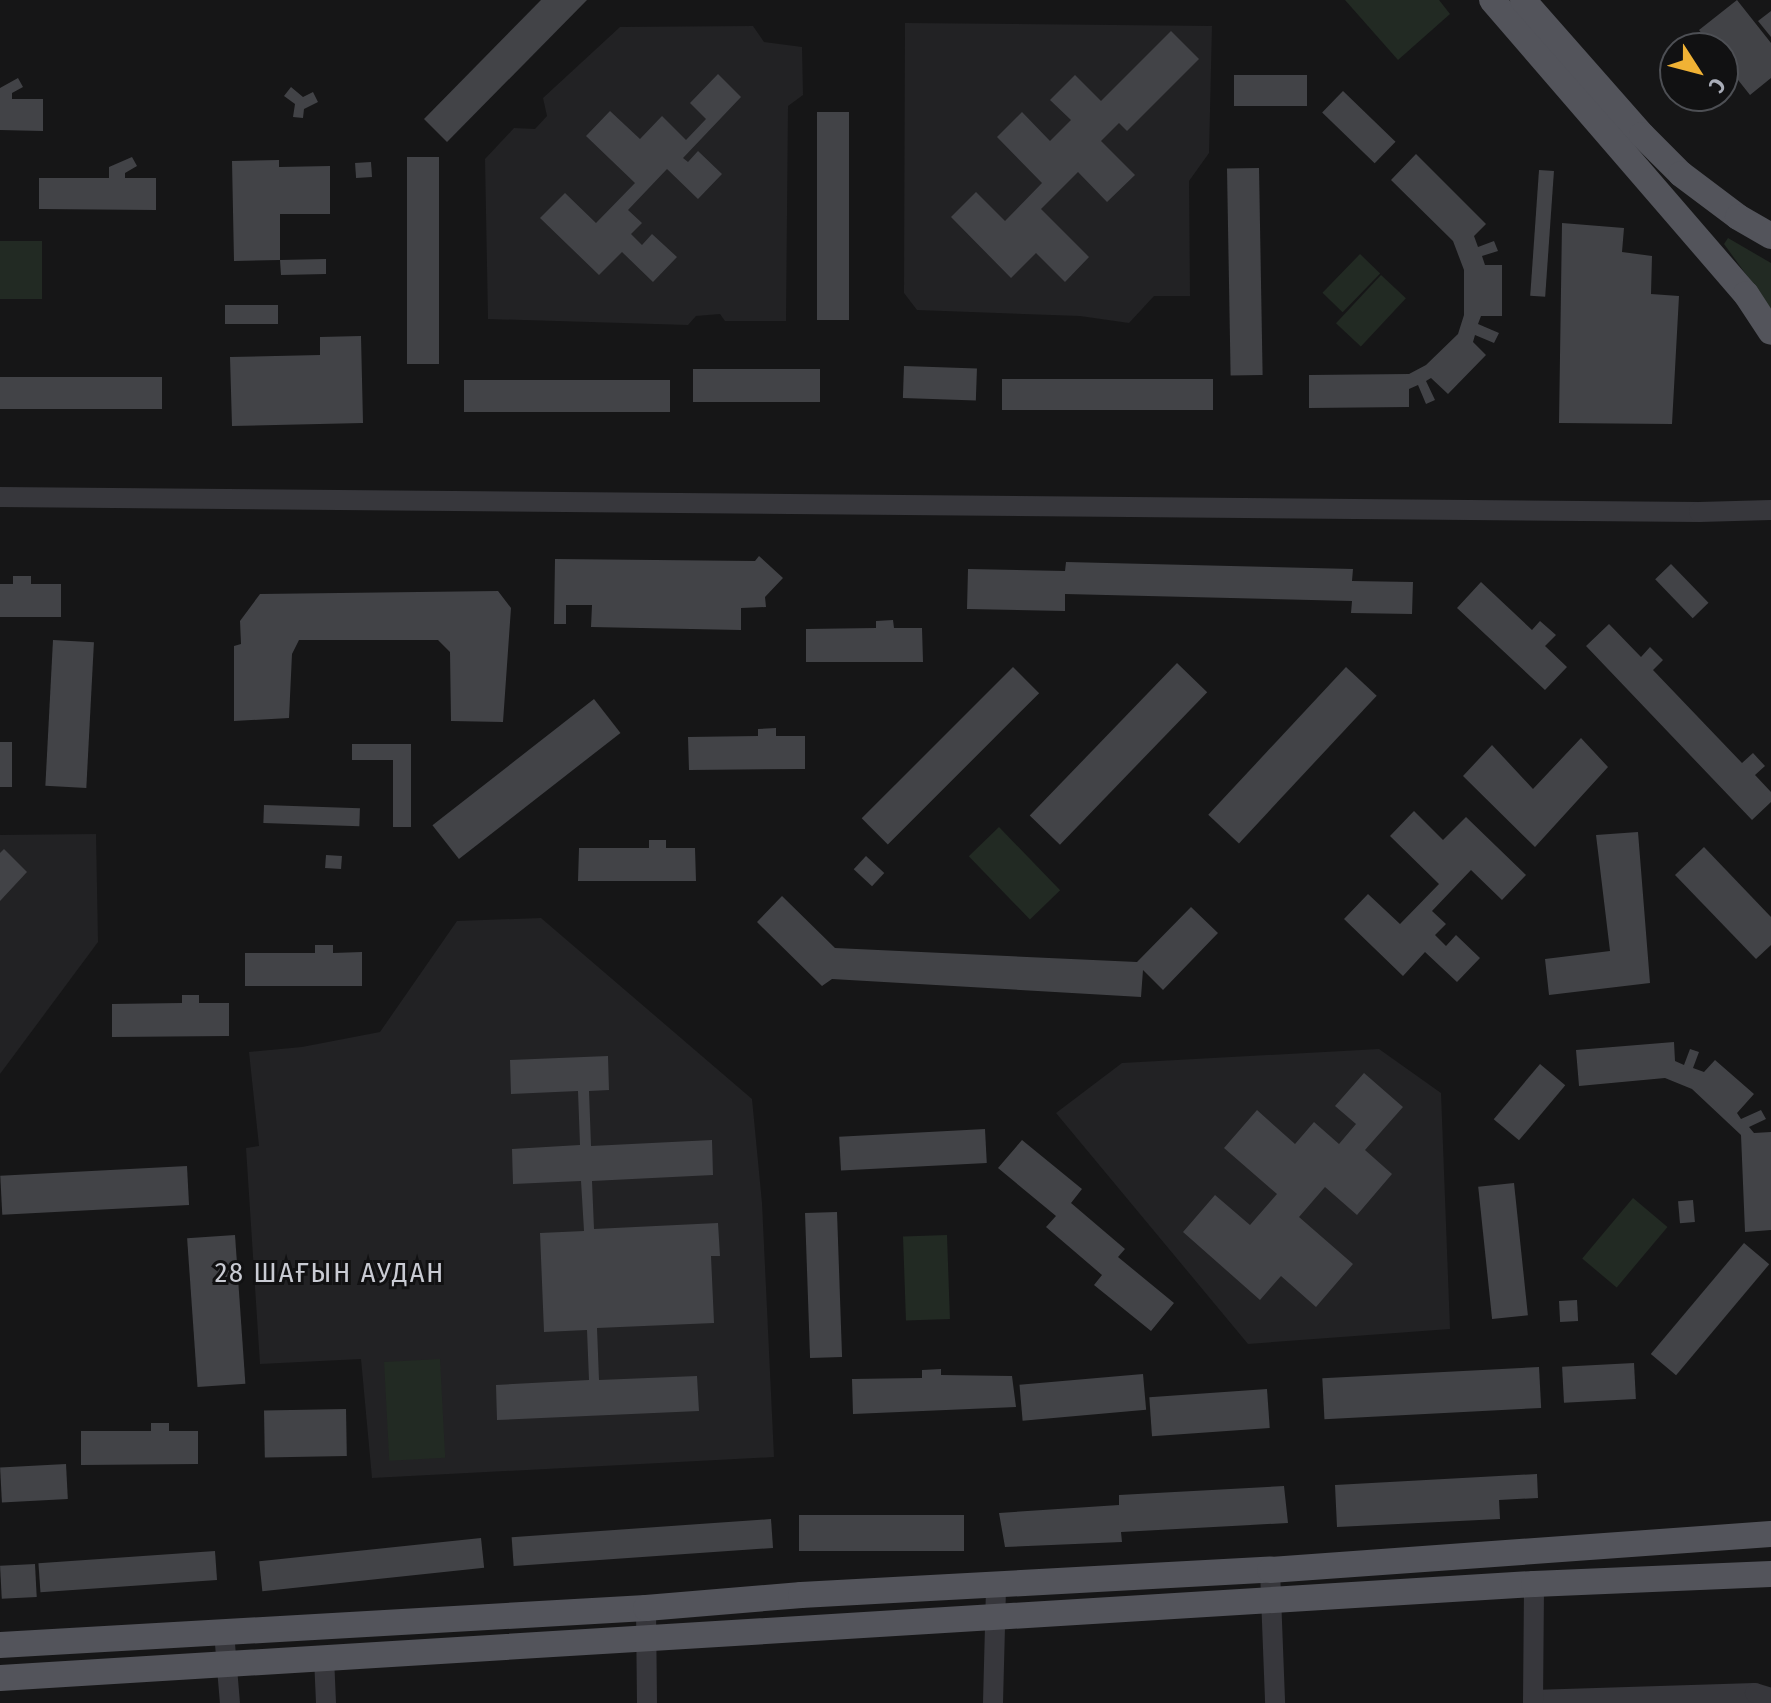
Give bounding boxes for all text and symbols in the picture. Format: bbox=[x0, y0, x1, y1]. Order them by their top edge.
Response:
north arrow bbox=[1659, 32, 1739, 112]
text: С bbox=[1703, 73, 1732, 98]
district label: 28 ШАҒЫН АУДАН bbox=[215, 1256, 445, 1290]

